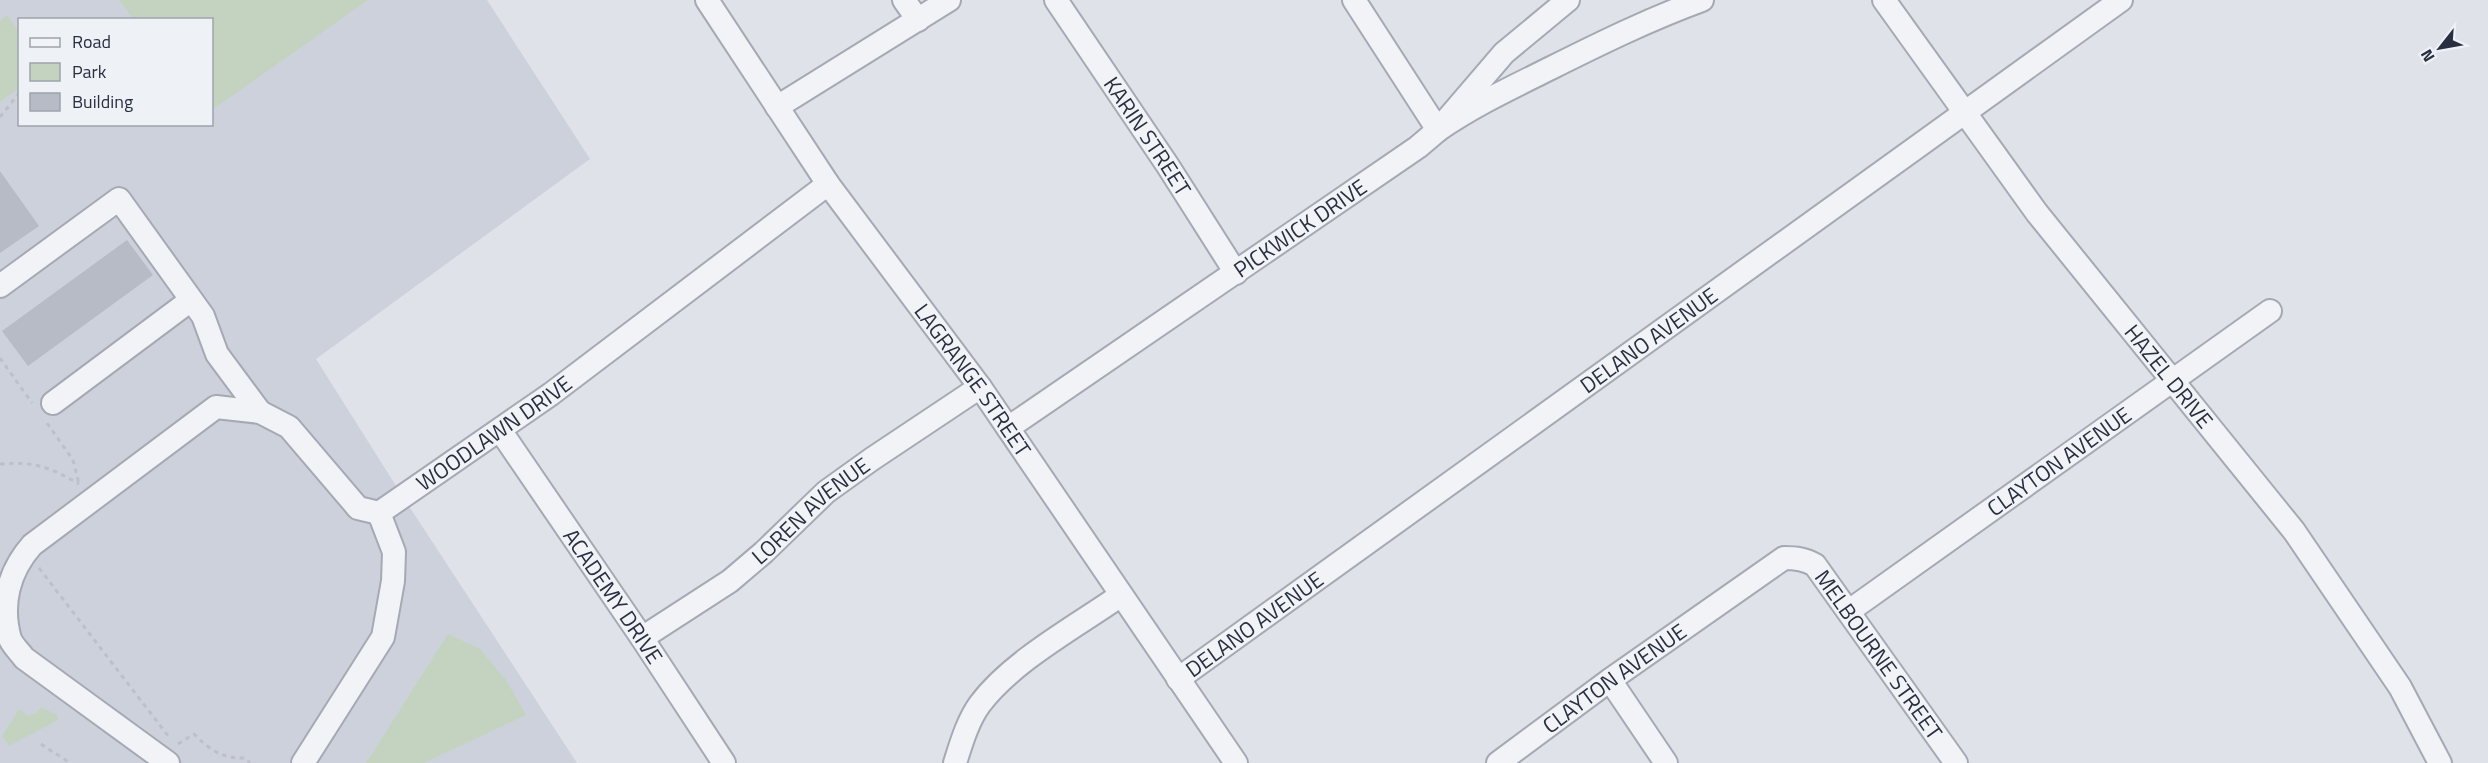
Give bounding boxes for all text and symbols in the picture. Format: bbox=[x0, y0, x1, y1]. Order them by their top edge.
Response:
legend bbox=[18, 18, 213, 126]
north arrow bbox=[2410, 18, 2470, 78]
text: Road bbox=[72, 28, 111, 55]
text: N bbox=[2414, 45, 2440, 67]
text: Park bbox=[72, 58, 107, 85]
street label: KARIN STREET bbox=[1095, 70, 1200, 203]
text: Building bbox=[72, 88, 133, 115]
street label: PICKWICK DRIVE bbox=[1226, 170, 1374, 286]
street label: DELANO AVENUE bbox=[1573, 279, 1725, 402]
street label: LAGRANGE STREET bbox=[906, 296, 1040, 464]
street label: HAZEL DRIVE bbox=[2116, 317, 2222, 436]
street label: WOODLAWN DRIVE bbox=[409, 367, 579, 499]
street label: CLAYTON AVENUE bbox=[1980, 398, 2138, 525]
street label: LOREN AVENUE bbox=[744, 449, 877, 573]
street label: ACADEMY DRIVE bbox=[555, 521, 672, 671]
street label: MELBOURNE STREET bbox=[1806, 562, 1951, 747]
street label: DELANO AVENUE bbox=[1178, 563, 1330, 685]
street label: CLAYTON AVENUE bbox=[1535, 614, 1693, 742]

